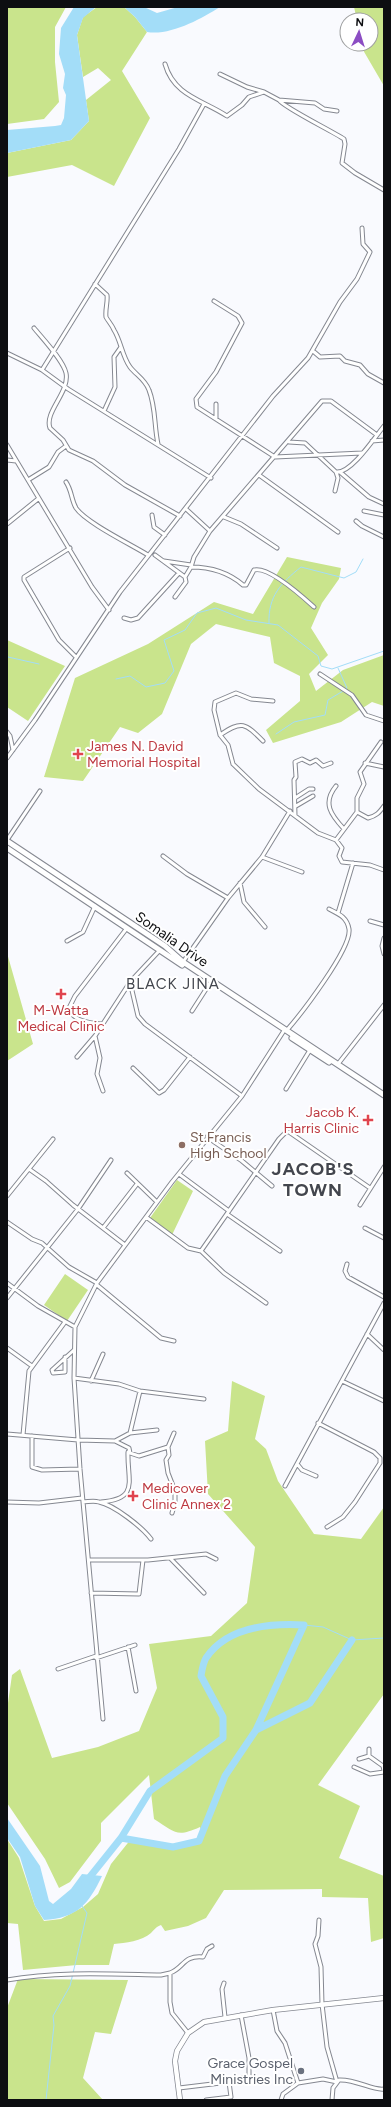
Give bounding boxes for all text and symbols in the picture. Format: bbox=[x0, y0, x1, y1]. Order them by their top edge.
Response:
north arrow bbox=[339, 12, 379, 52]
text: N bbox=[355, 16, 364, 29]
place label: James N. David Memorial Hospital bbox=[87, 738, 200, 771]
marker: James N. David Memorial Hospital bbox=[72, 748, 84, 760]
street label: Somalia Drive bbox=[132, 908, 212, 971]
district label: BLACK JINA bbox=[126, 975, 220, 993]
marker: M-Watta Medical Clinic bbox=[55, 988, 67, 1000]
place label: M-Watta Medical Clinic bbox=[17, 1002, 105, 1035]
place label: Jacob K. Harris Clinic bbox=[284, 1104, 359, 1137]
marker: Jacob K. Harris Clinic bbox=[362, 1114, 374, 1126]
place label: St.Francis High School bbox=[190, 1129, 267, 1162]
marker: St.Francis High School bbox=[177, 1140, 187, 1150]
district label: JACOB'S TOWN bbox=[272, 1158, 354, 1201]
place label: Medicover Clinic Annex 2 bbox=[142, 1480, 231, 1513]
marker: Medicover Clinic Annex 2 bbox=[127, 1490, 139, 1502]
place label: Grace Gospel Ministries Inc bbox=[208, 2055, 293, 2088]
marker: Grace Gospel Ministries Inc bbox=[296, 2066, 306, 2076]

